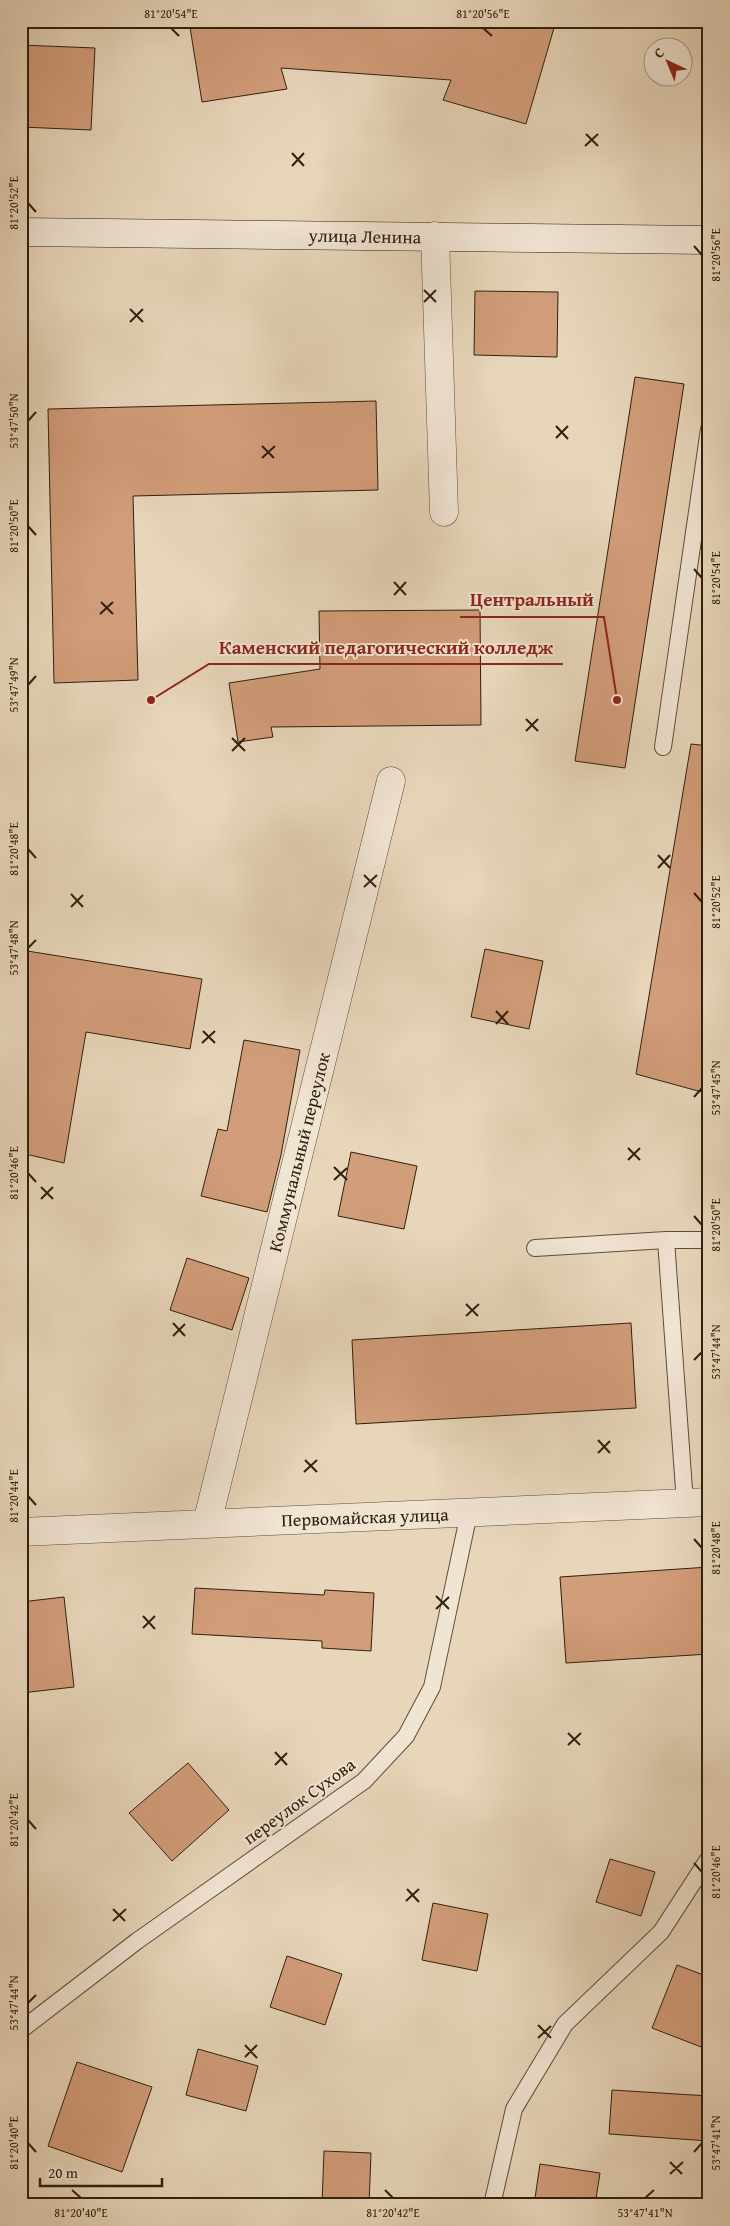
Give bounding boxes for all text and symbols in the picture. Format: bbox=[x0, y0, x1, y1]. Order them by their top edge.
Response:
text: 81°20'54"E bbox=[144, 5, 198, 22]
text: 81°20'56"E bbox=[456, 5, 510, 22]
north arrow bbox=[642, 38, 692, 88]
text: С bbox=[649, 43, 669, 63]
text: 81°20'52"E bbox=[5, 176, 22, 230]
street label: улица Ленина bbox=[307, 222, 422, 250]
text: 81°20'56"E bbox=[707, 228, 724, 282]
text: 53°47'50"N bbox=[5, 393, 22, 449]
text: 81°20'50"E bbox=[5, 499, 22, 553]
text: 81°20'54"E bbox=[707, 551, 724, 605]
callout: Центральный bbox=[460, 583, 604, 617]
text: Центральный bbox=[470, 585, 594, 613]
callout: Каменский педагогический колледж bbox=[209, 630, 563, 664]
text: Каменский педагогический колледж bbox=[219, 633, 554, 661]
text: 53°47'49"N bbox=[5, 657, 22, 713]
text: 81°20'48"E bbox=[5, 822, 22, 876]
text: 81°20'52"E bbox=[707, 875, 724, 929]
text: 53°47'48"N bbox=[5, 920, 22, 976]
street label: Коммунальный переулок bbox=[261, 1049, 337, 1255]
text: 53°47'45"N bbox=[707, 1060, 724, 1116]
text: 81°20'46"E bbox=[5, 1146, 22, 1200]
text: 81°20'50"E bbox=[707, 1198, 724, 1252]
text: 53°47'44"N bbox=[707, 1324, 724, 1380]
text: 81°20'44"E bbox=[5, 1469, 22, 1523]
street label: Первомайская улица bbox=[281, 1501, 450, 1533]
text: 81°20'48"E bbox=[707, 1521, 724, 1575]
street label: переулок Сухова bbox=[237, 1751, 361, 1851]
text: 81°20'42"E bbox=[5, 1793, 22, 1847]
text: 81°20'46"E bbox=[707, 1845, 724, 1899]
text: 53°47'44"N bbox=[5, 1975, 22, 2031]
text: 53°47'41"N bbox=[707, 2115, 724, 2171]
text: 81°20'40"E bbox=[5, 2116, 22, 2170]
scale bar bbox=[40, 2156, 162, 2188]
text: 20 m bbox=[48, 2162, 79, 2183]
text: 81°20'40"E bbox=[54, 2204, 108, 2221]
text: 81°20'42"E bbox=[366, 2204, 420, 2221]
text: 53°47'41"N bbox=[617, 2204, 673, 2221]

